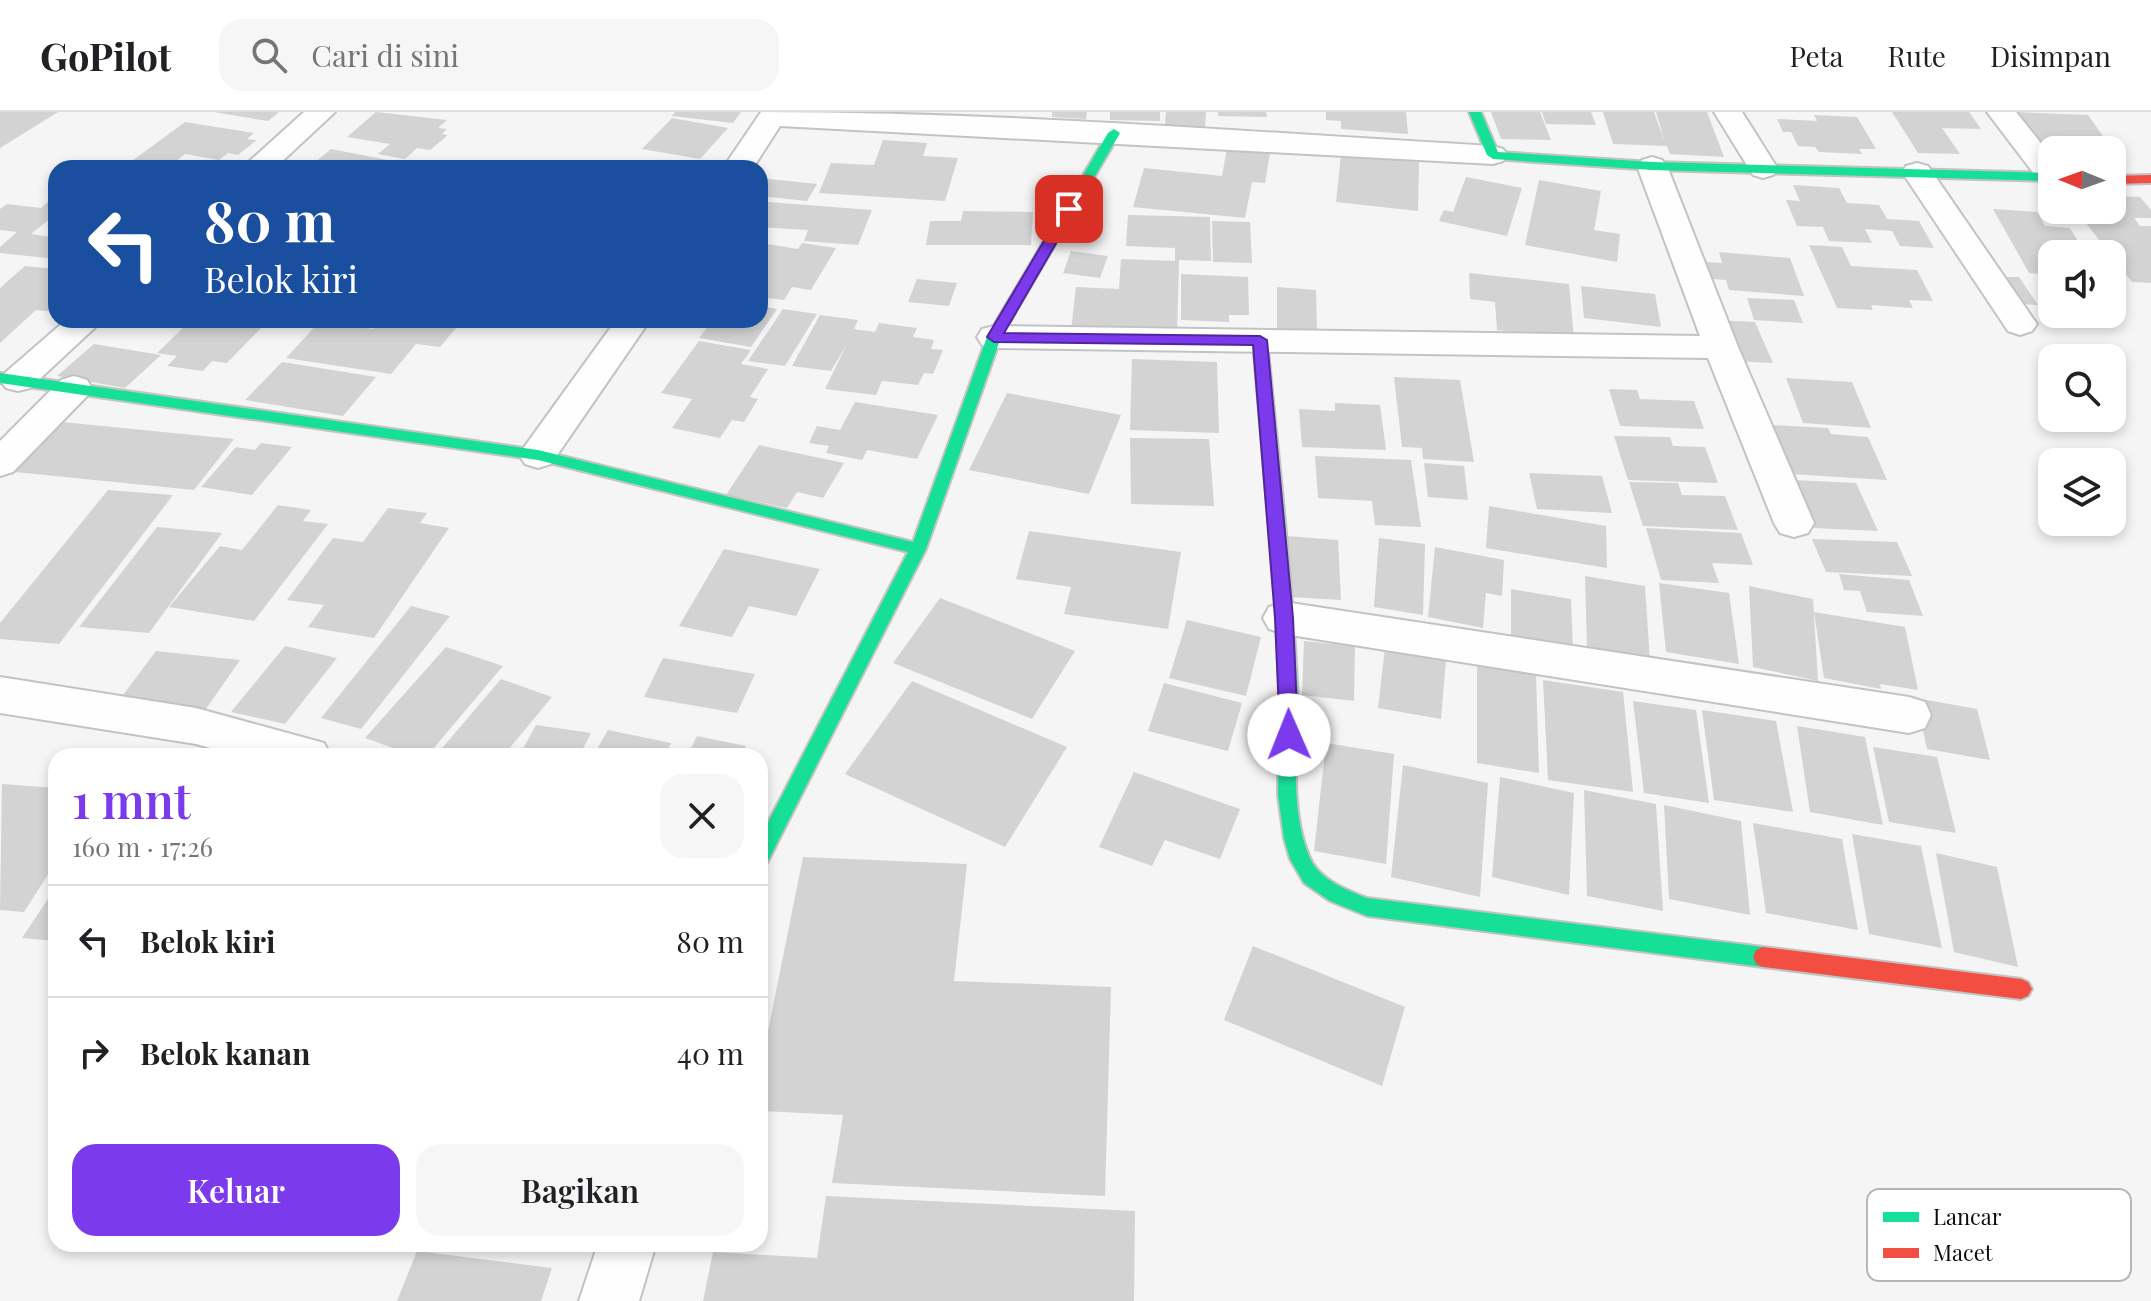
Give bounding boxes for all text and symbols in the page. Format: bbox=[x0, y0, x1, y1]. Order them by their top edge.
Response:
search box bbox=[219, 19, 779, 91]
text: GoPilot bbox=[40, 30, 171, 81]
icon: search bbox=[247, 33, 291, 77]
text: Cari di sini bbox=[311, 35, 459, 75]
text: Peta bbox=[1789, 37, 1844, 74]
text: Rute bbox=[1888, 37, 1946, 74]
text: Disimpan bbox=[1990, 37, 2111, 74]
north arrow bbox=[2038, 136, 2126, 224]
map controls bbox=[2038, 136, 2126, 536]
pin bbox=[1035, 175, 1103, 243]
text: 80 m bbox=[204, 182, 335, 257]
icon: arrive bbox=[1047, 187, 1091, 231]
icon: left bbox=[72, 192, 176, 296]
button: sound bbox=[2038, 240, 2126, 328]
text: Belok kiri bbox=[204, 254, 358, 302]
button: search bbox=[2038, 344, 2126, 432]
button: layers bbox=[2038, 448, 2126, 536]
position arrow bbox=[1247, 693, 1331, 777]
text: 1 mnt bbox=[72, 767, 191, 831]
button: close bbox=[660, 774, 744, 858]
text: 160 m · 17:26 bbox=[72, 829, 213, 864]
icon: left bbox=[72, 919, 116, 963]
text: Belok kiri bbox=[140, 921, 275, 961]
text: 80 m bbox=[676, 921, 744, 961]
icon: right bbox=[72, 1031, 116, 1075]
text: Belok kanan bbox=[140, 1033, 310, 1073]
text: 40 m bbox=[677, 1033, 744, 1073]
button: Keluar bbox=[72, 1144, 400, 1236]
button: Bagikan bbox=[416, 1144, 744, 1236]
legend bbox=[1867, 1189, 2131, 1281]
text: Lancar bbox=[1933, 1201, 2002, 1231]
text: Macet bbox=[1933, 1237, 1994, 1267]

